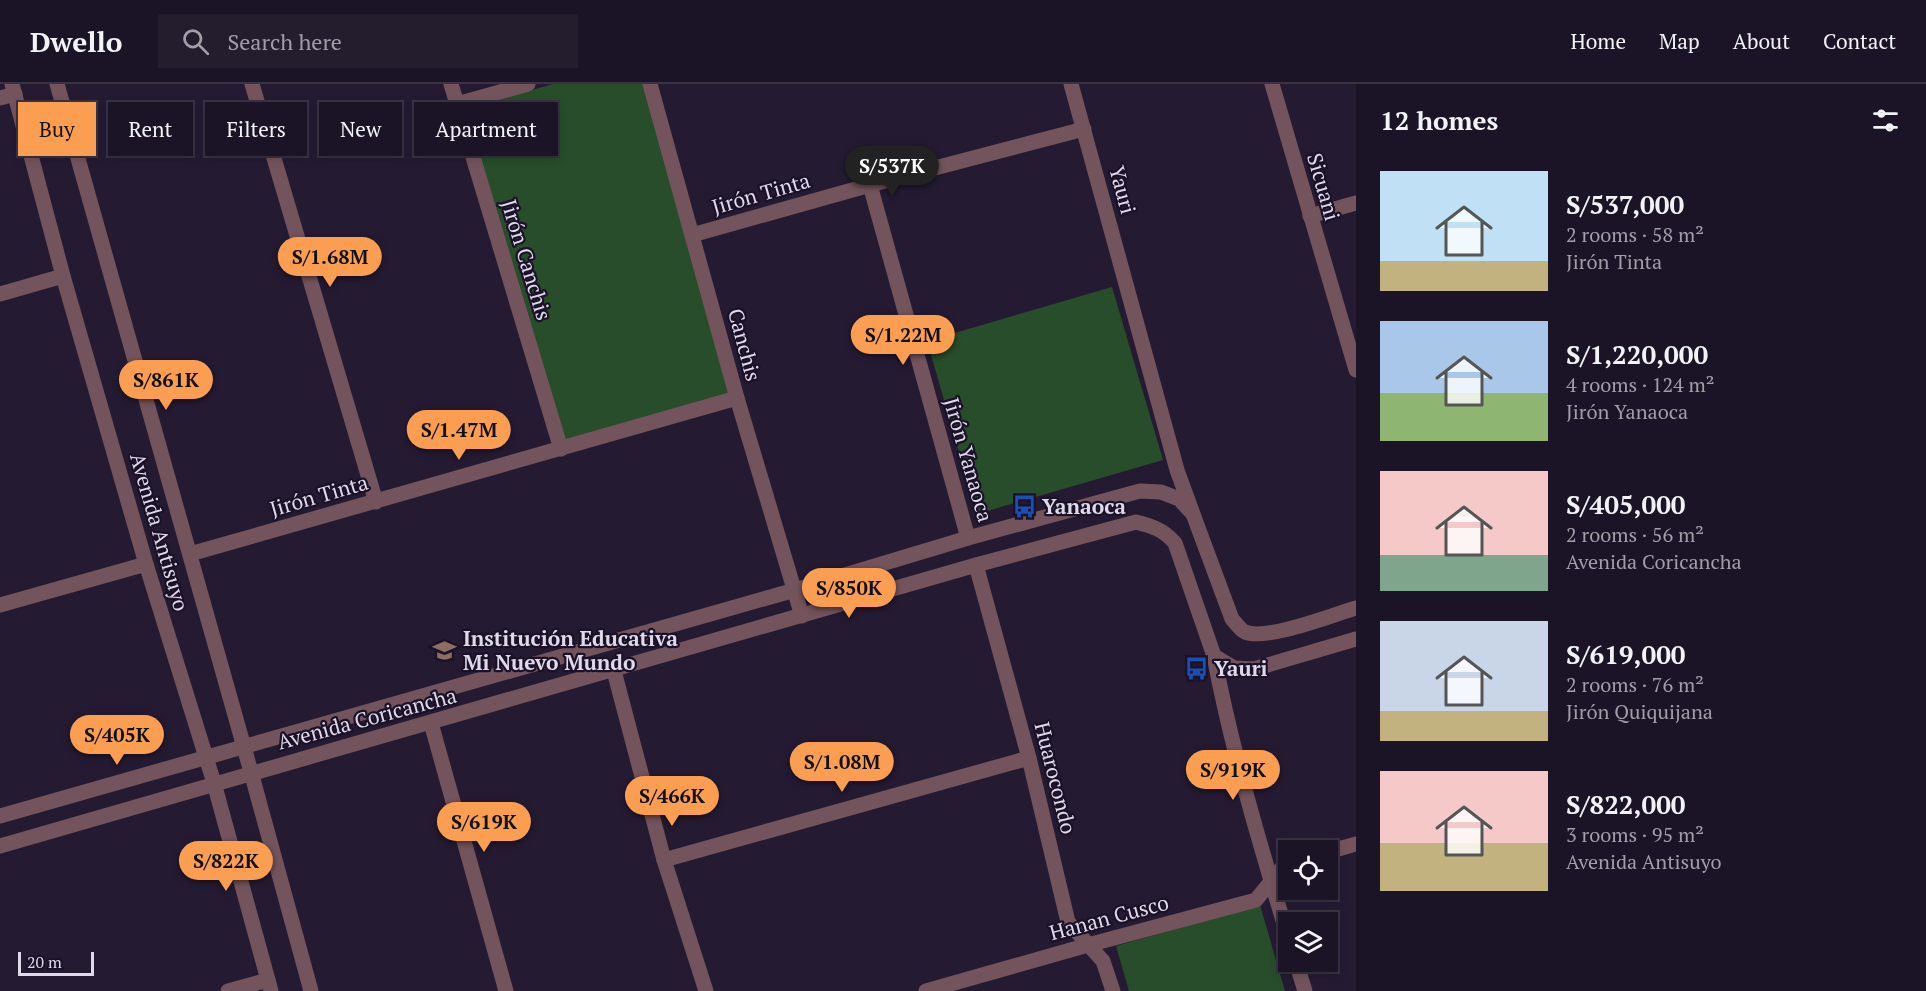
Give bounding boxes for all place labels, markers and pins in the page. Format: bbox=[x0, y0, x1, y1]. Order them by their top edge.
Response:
pin: S/537K bbox=[843, 146, 941, 197]
pin: S/1.68M bbox=[275, 237, 385, 288]
pin: S/1.22M bbox=[848, 315, 958, 366]
pin: S/861K bbox=[117, 360, 215, 411]
pin: S/1.47M bbox=[404, 410, 514, 461]
place label: Yanaoca bbox=[1042, 492, 1126, 520]
bus stop icon: Yanaoca bbox=[1011, 494, 1037, 520]
pin: S/850K bbox=[800, 568, 898, 619]
place label: Institución Educativa Mi Nuevo Mundo bbox=[463, 624, 678, 676]
school or university icon: Institución Educativa Mi Nuevo Mundo bbox=[432, 638, 458, 664]
place label: Yauri bbox=[1214, 654, 1268, 682]
bus stop icon: Yauri bbox=[1183, 656, 1209, 682]
pin: S/405K bbox=[68, 715, 166, 766]
pin: S/1.08M bbox=[787, 742, 897, 793]
pin: S/919K bbox=[1184, 750, 1282, 801]
pin: S/466K bbox=[623, 776, 721, 827]
pin: S/619K bbox=[435, 802, 533, 853]
pin: S/822K bbox=[177, 841, 275, 892]

